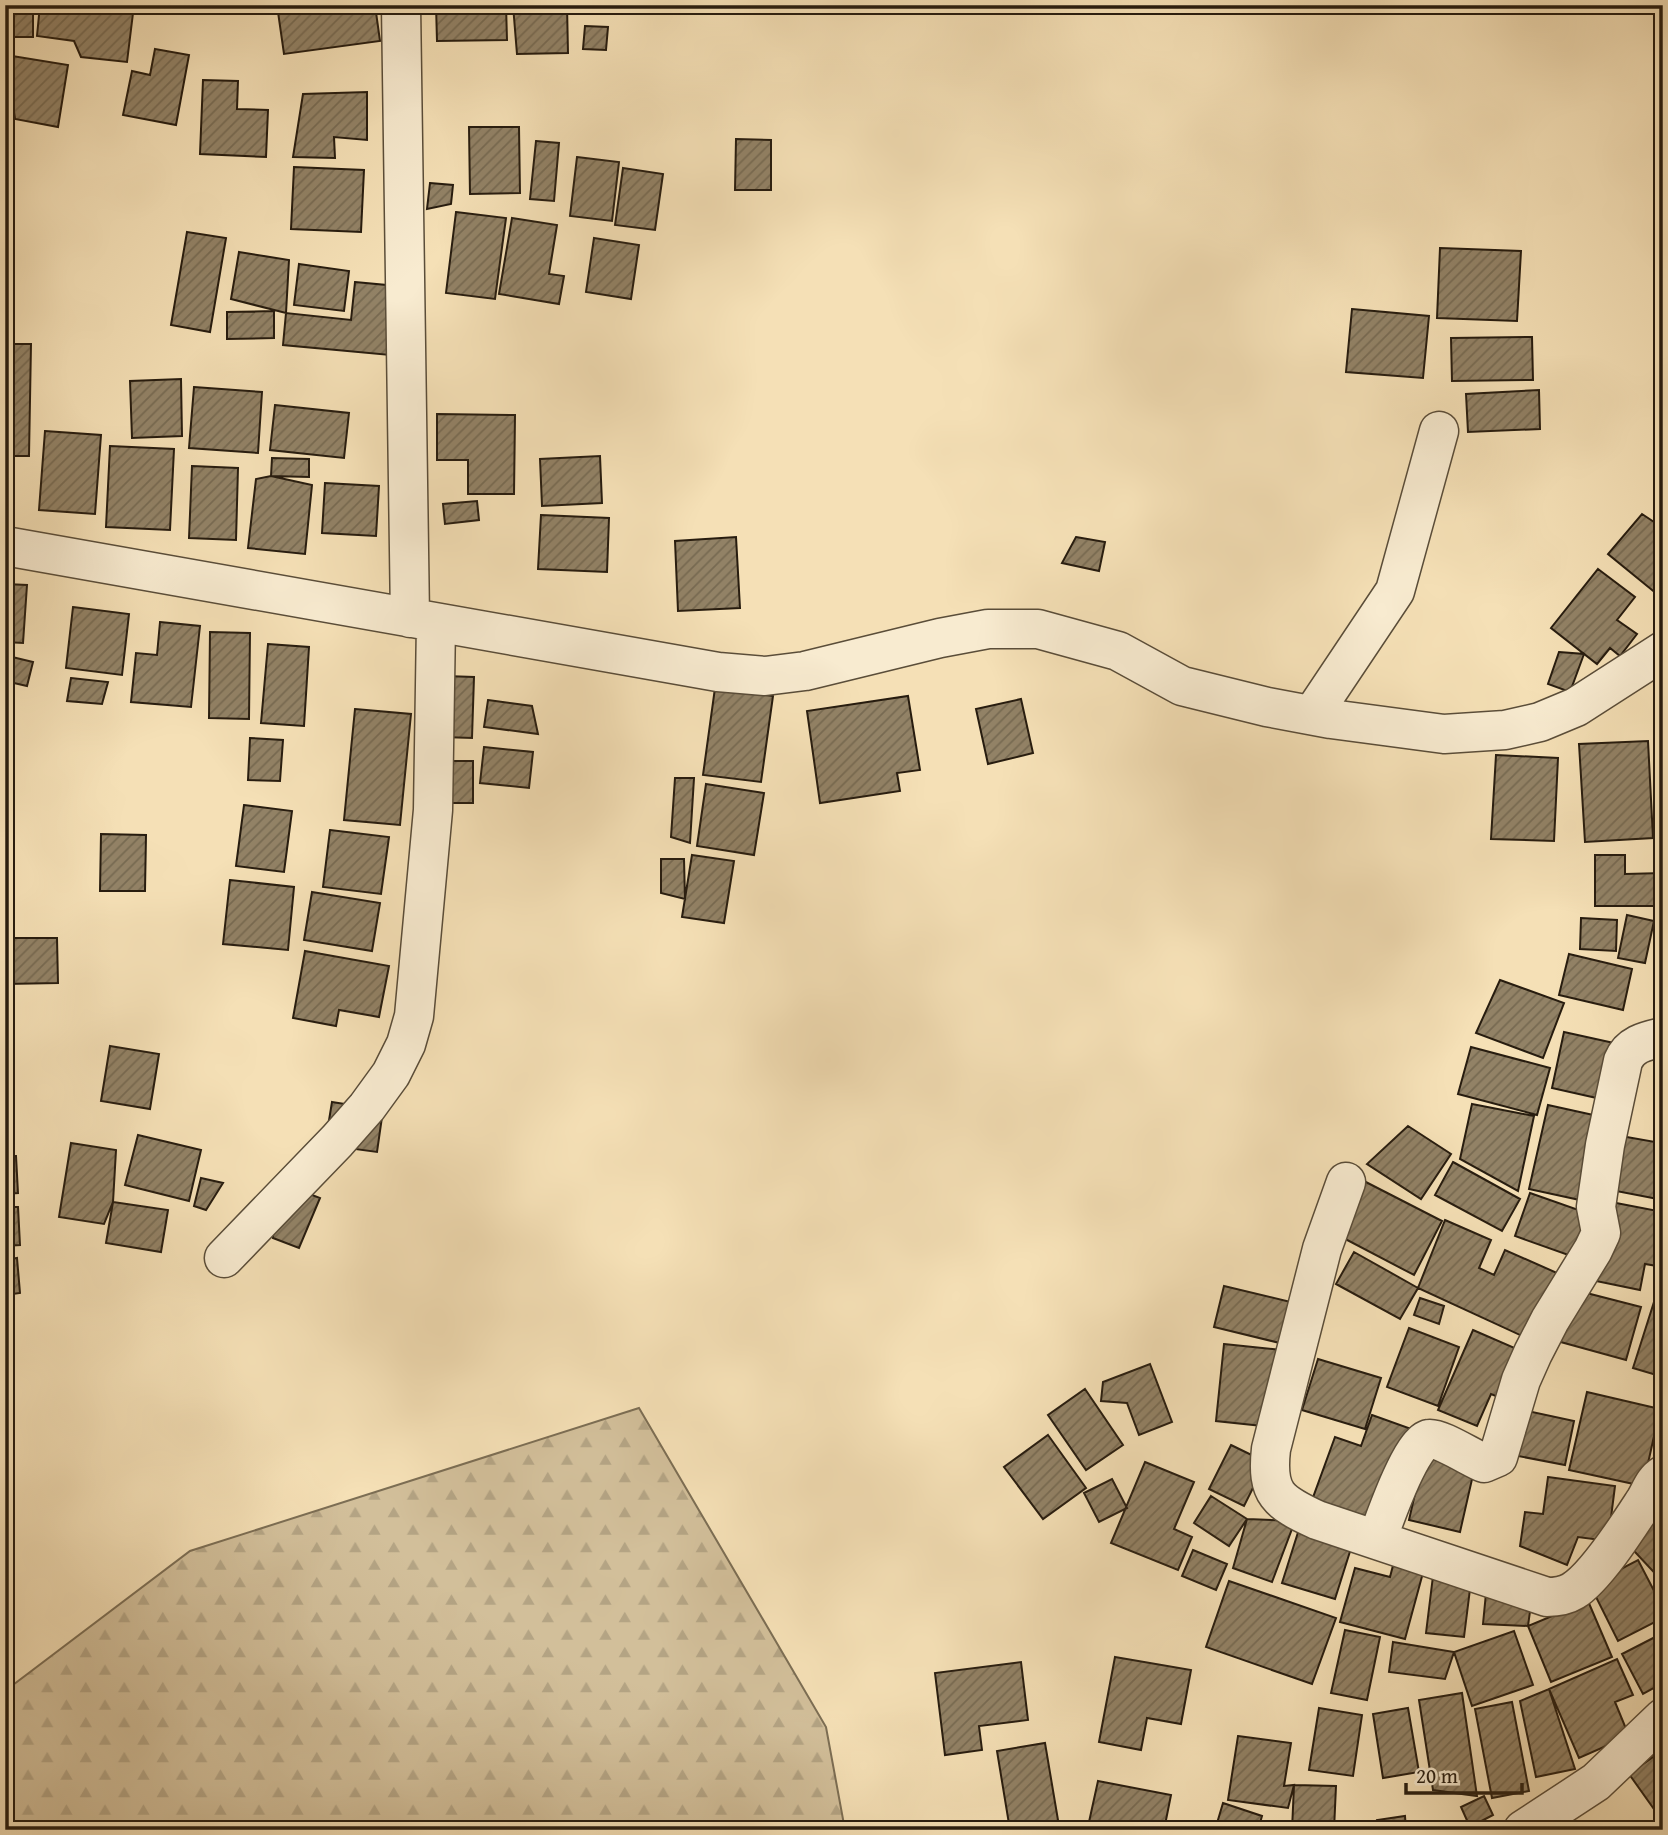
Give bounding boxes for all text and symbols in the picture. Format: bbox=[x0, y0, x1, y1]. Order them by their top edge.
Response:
scale bar bbox=[1406, 1751, 1521, 1795]
text: 20 m bbox=[1416, 1760, 1458, 1791]

